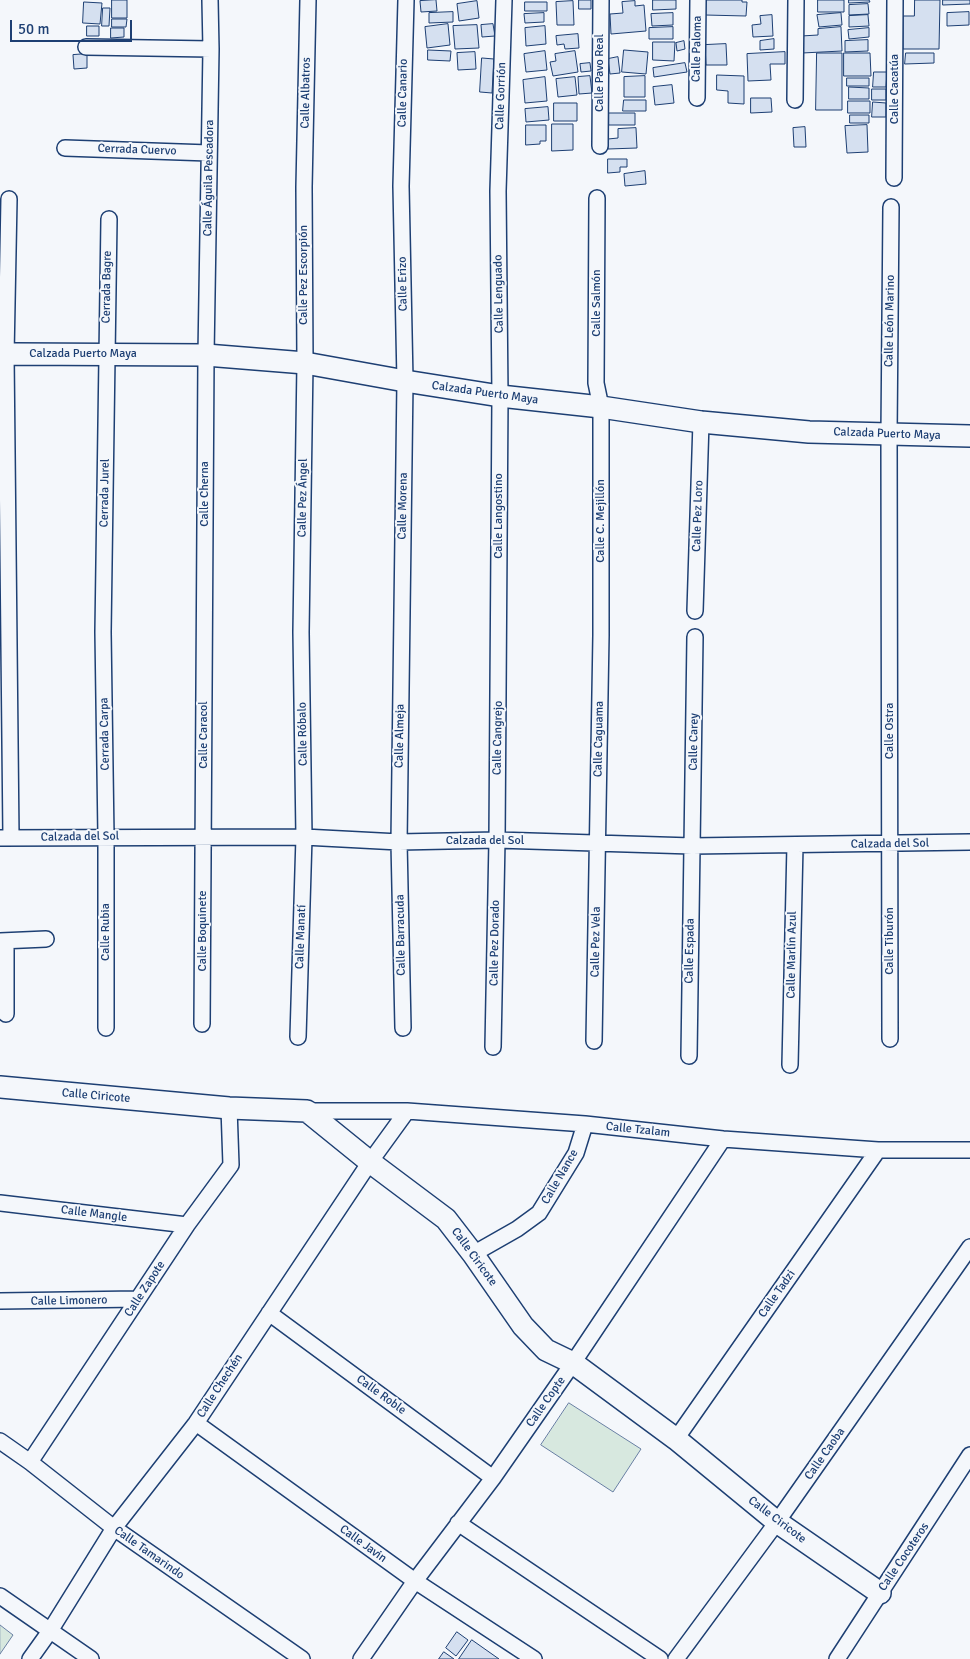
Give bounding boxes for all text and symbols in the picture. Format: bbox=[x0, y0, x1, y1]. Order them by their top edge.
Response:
scale bar bbox=[12, 10, 135, 42]
street label: Calle Paloma bbox=[689, 16, 705, 82]
text: 50 m bbox=[18, 20, 49, 38]
street label: Calle Pavo Real bbox=[593, 34, 607, 112]
street label: Calle Cacatúa bbox=[888, 54, 902, 124]
street label: Calle Albatros bbox=[298, 57, 314, 129]
street label: Calle Canario bbox=[395, 59, 411, 127]
street label: Calle Gorrión bbox=[493, 62, 509, 130]
street label: Calle Águila Pescadora bbox=[201, 120, 217, 236]
street label: Cerrada Cuervo bbox=[97, 141, 177, 159]
street label: Calle Pez Escorpión bbox=[297, 225, 311, 325]
street label: Cerrada Bagre bbox=[99, 250, 115, 324]
street label: Calle Lenguado bbox=[491, 255, 507, 333]
street label: Calle Erizo bbox=[395, 256, 411, 312]
street label: Calle Salmón bbox=[590, 269, 604, 337]
street label: Calle León Marino bbox=[882, 275, 898, 367]
street label: Calzada Puerto Maya bbox=[29, 347, 137, 361]
street label: Calzada Puerto Maya bbox=[431, 378, 539, 408]
street label: Calzada Puerto Maya bbox=[833, 425, 941, 443]
street label: Calle Pez Ángel bbox=[295, 458, 311, 538]
street label: Cerrada Jurel bbox=[97, 459, 113, 527]
street label: Calle Cherna bbox=[198, 461, 212, 527]
street label: Calle Morena bbox=[395, 472, 411, 540]
street label: Calle Langostino bbox=[492, 473, 506, 559]
street label: Calle C. Mejillón bbox=[594, 479, 608, 563]
street label: Calle Pez Loro bbox=[690, 480, 706, 552]
street label: Cerrada Carpa bbox=[97, 697, 113, 771]
street label: Calle Caracol bbox=[197, 701, 211, 769]
street label: Calle Cangrejo bbox=[490, 701, 506, 775]
street label: Calle Caguama bbox=[591, 701, 607, 777]
street label: Calle Róbalo bbox=[295, 702, 311, 766]
street label: Calle Ostra bbox=[883, 703, 897, 759]
street label: Calle Almeja bbox=[392, 704, 408, 768]
street label: Calle Carey bbox=[686, 713, 702, 771]
street label: Calzada del Sol bbox=[41, 829, 119, 845]
street label: Calzada del Sol bbox=[446, 834, 524, 848]
street label: Calzada del Sol bbox=[851, 836, 929, 852]
street label: Calle Boquinete bbox=[196, 891, 210, 971]
street label: Calle Barracuda bbox=[393, 894, 409, 976]
street label: Calle Pez Dorado bbox=[487, 900, 503, 986]
street label: Calle Rubia bbox=[99, 903, 113, 961]
street label: Calle Manatí bbox=[293, 905, 309, 969]
street label: Calle Pez Vela bbox=[588, 906, 604, 978]
street label: Calle Tiburón bbox=[883, 907, 897, 975]
street label: Calle Marlín Azul bbox=[784, 911, 800, 999]
street label: Calle Espada bbox=[682, 918, 698, 984]
street label: Calle Ciricote bbox=[61, 1086, 131, 1106]
street label: Calle Tzalam bbox=[605, 1119, 671, 1141]
street label: Calle Nance bbox=[538, 1147, 582, 1207]
street label: Calle Mangle bbox=[60, 1203, 128, 1225]
street label: Calle Ciricote bbox=[448, 1225, 500, 1289]
street label: Calle Zapote bbox=[122, 1258, 168, 1320]
street label: Calle Tadzi bbox=[755, 1267, 799, 1321]
street label: Calle Limonero bbox=[30, 1293, 108, 1309]
street label: Calle Chechén bbox=[194, 1351, 246, 1421]
street label: Calle Roble bbox=[353, 1372, 409, 1418]
street label: Calle Copte bbox=[523, 1374, 569, 1430]
street label: Calle Caoba bbox=[802, 1425, 848, 1483]
street label: Calle Ciricote bbox=[745, 1494, 809, 1546]
street label: Calle Cocoteros bbox=[876, 1520, 932, 1594]
street label: Calle Javin bbox=[337, 1522, 389, 1566]
street label: Calle Tamarindo bbox=[111, 1523, 187, 1583]

